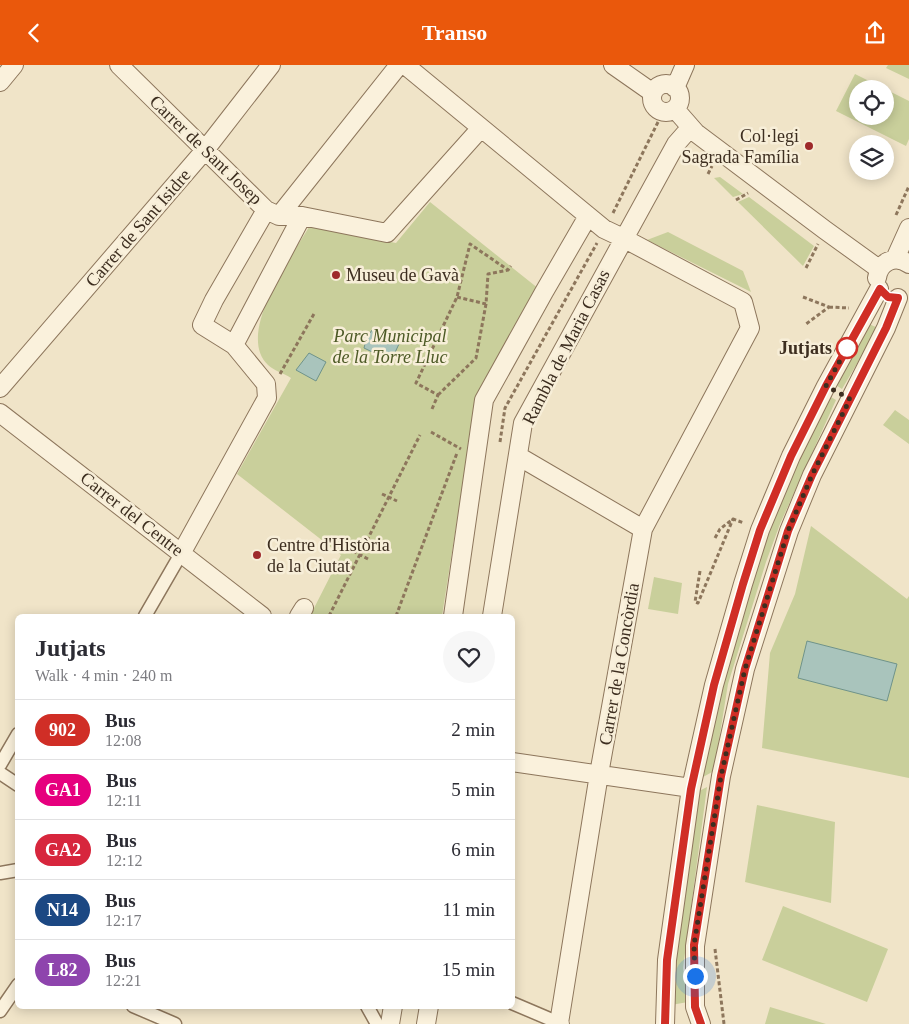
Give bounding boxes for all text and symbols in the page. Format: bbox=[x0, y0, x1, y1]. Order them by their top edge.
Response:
icon: back bbox=[20, 19, 48, 47]
icon: share bbox=[861, 19, 889, 47]
text: Transo bbox=[422, 20, 487, 45]
map controls bbox=[849, 80, 894, 180]
button: locate bbox=[849, 80, 894, 125]
street label: Carrer de Sant Josep bbox=[146, 91, 266, 209]
place label: Col·legi Sagrada Família bbox=[682, 126, 799, 167]
button: layers bbox=[849, 135, 894, 180]
marker: Col·legi Sagrada Família bbox=[803, 140, 815, 152]
street label: Carrer de Sant Isidre bbox=[81, 165, 195, 291]
place label: Museu de Gavà bbox=[346, 265, 459, 285]
street label: Rambla de Maria Casas bbox=[518, 266, 614, 428]
marker: Museu de Gavà bbox=[330, 269, 342, 281]
park label: Parc Municipal de la Torre Lluc bbox=[332, 326, 448, 367]
marker: Jutjats bbox=[836, 337, 858, 359]
place label: Jutjats bbox=[779, 338, 832, 358]
street label: Carrer del Centre bbox=[77, 468, 187, 560]
place label: Centre d'Història de la Ciutat bbox=[267, 535, 390, 576]
marker: Centre d'Història de la Ciutat bbox=[251, 549, 263, 561]
street label: Carrer de la Concòrdia bbox=[595, 581, 643, 747]
button: heart bbox=[443, 631, 495, 683]
text: Jutjats bbox=[35, 635, 106, 661]
text: Walk · 4 min · 240 m bbox=[35, 667, 172, 684]
text: Bus bbox=[105, 710, 136, 731]
text: 2 min bbox=[451, 719, 495, 740]
text: 902 bbox=[49, 720, 76, 740]
text: 12:08 bbox=[105, 732, 141, 749]
text: Bus bbox=[106, 770, 137, 791]
text: 5 min bbox=[451, 779, 495, 800]
text: GA1 bbox=[45, 780, 81, 800]
text: 12:11 bbox=[106, 792, 142, 809]
text: Bus bbox=[106, 830, 137, 851]
text: 6 min bbox=[451, 839, 495, 860]
text: GA2 bbox=[45, 840, 81, 860]
text: 12:12 bbox=[106, 852, 142, 869]
text: Bus bbox=[105, 890, 136, 911]
text: 11 min bbox=[442, 899, 495, 920]
text: N14 bbox=[47, 900, 78, 920]
text: 12:17 bbox=[105, 912, 141, 929]
text: Bus bbox=[105, 950, 136, 971]
text: 15 min bbox=[442, 959, 495, 980]
text: L82 bbox=[47, 960, 78, 980]
your location bbox=[683, 964, 708, 989]
text: 12:21 bbox=[105, 972, 141, 989]

